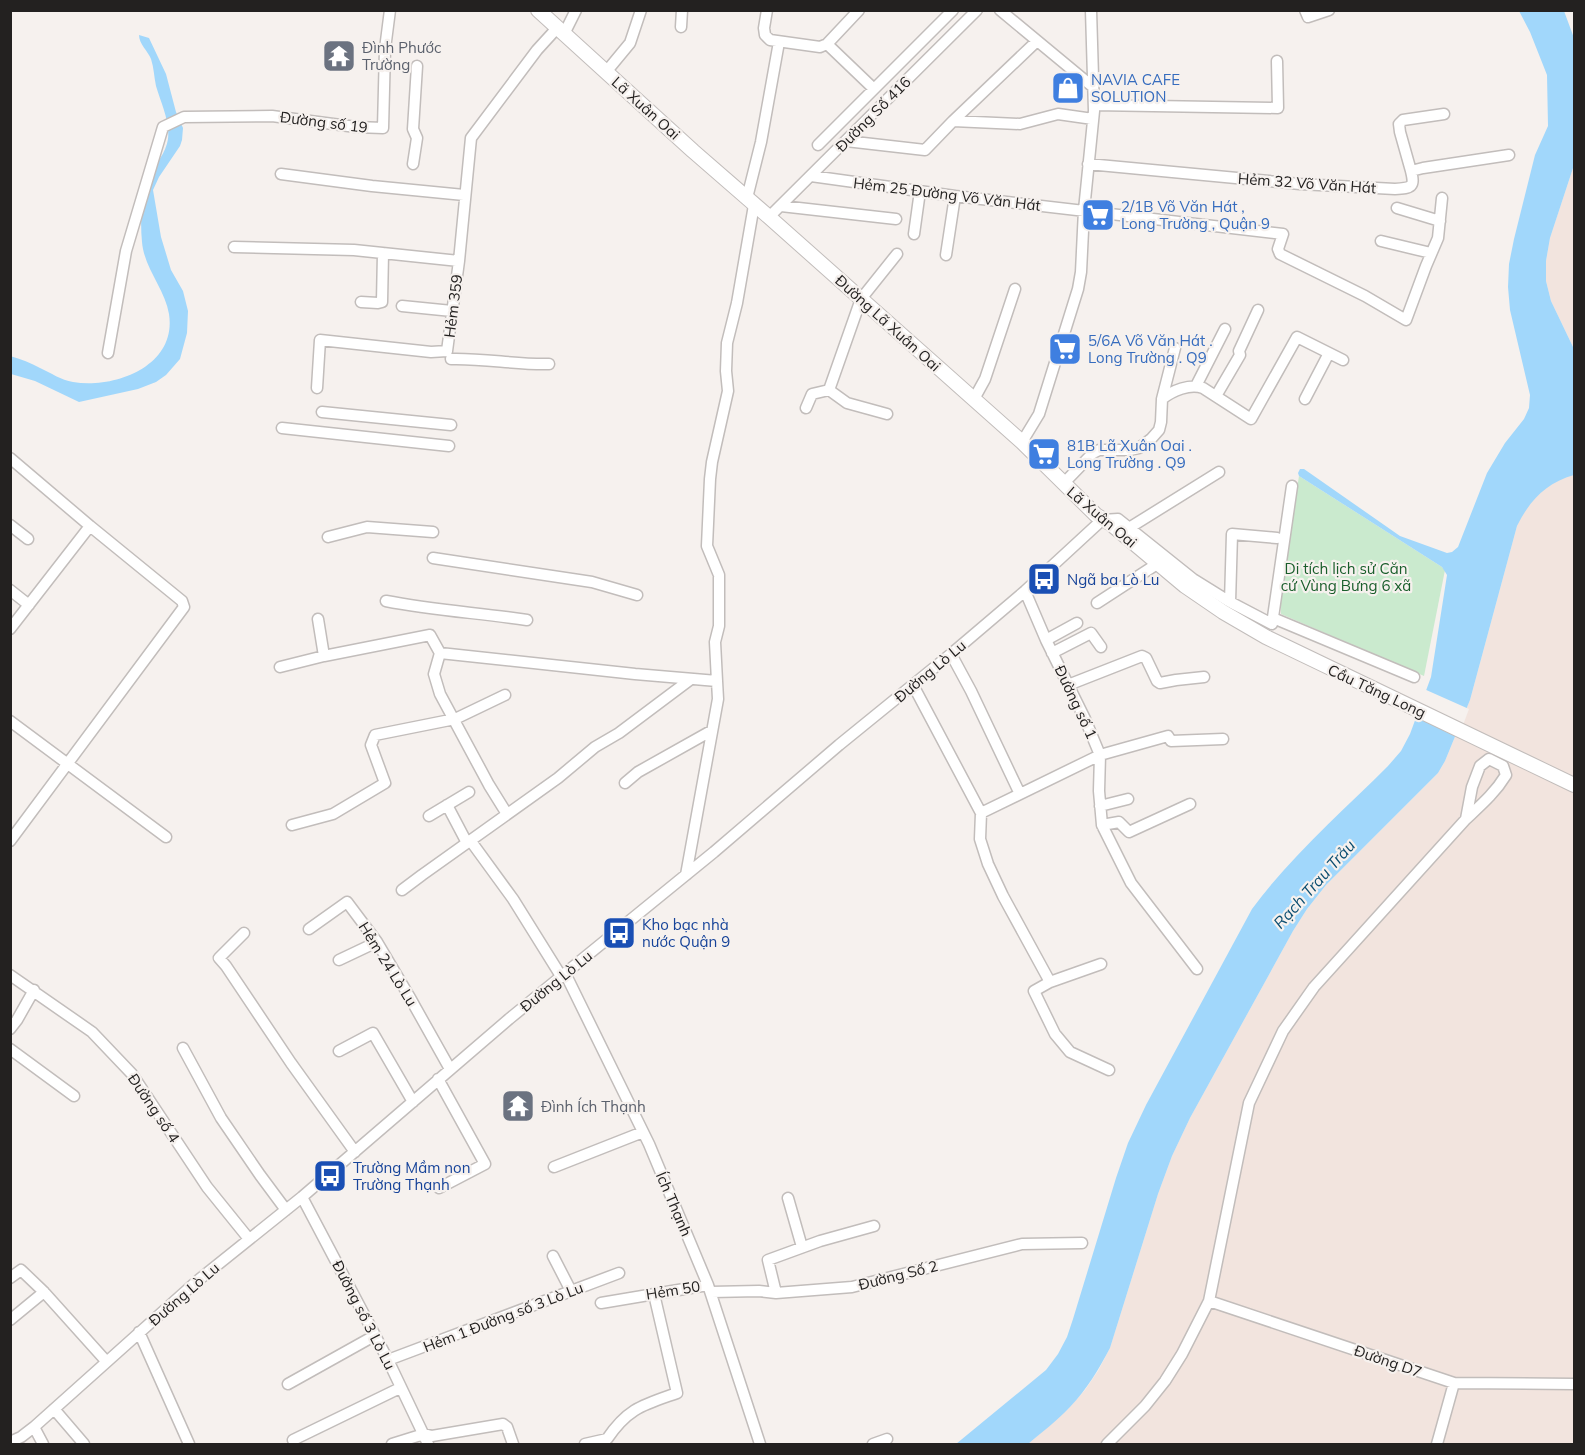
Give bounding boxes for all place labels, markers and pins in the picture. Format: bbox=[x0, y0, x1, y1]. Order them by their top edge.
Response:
temple icon: Đình Phước Trường bbox=[321, 38, 357, 74]
place label: Đình Phước Trường bbox=[362, 38, 441, 74]
shop icon: NAVIA CAFE SOLUTION bbox=[1050, 70, 1086, 106]
place label: NAVIA CAFE SOLUTION bbox=[1091, 70, 1180, 106]
supermarket icon: 2/1B Võ Văn Hát , Long Trường , Quận 9 bbox=[1080, 197, 1116, 233]
place label: 2/1B Võ Văn Hát , Long Trường , Quận 9 bbox=[1121, 197, 1270, 233]
supermarket icon: 5/6A Võ Văn Hát . Long Trường . Q9 bbox=[1047, 331, 1083, 367]
place label: 5/6A Võ Văn Hát . Long Trường . Q9 bbox=[1088, 331, 1213, 367]
supermarket icon: 81B Lã Xuân Oai . Long Trường . Q9 bbox=[1026, 436, 1062, 472]
place label: 81B Lã Xuân Oai . Long Trường . Q9 bbox=[1067, 436, 1192, 472]
bus stop icon: Ngã ba Lò Lu bbox=[1026, 561, 1062, 597]
place label: Ngã ba Lò Lu bbox=[1067, 570, 1159, 589]
bus stop icon: Kho bạc nhà nước Quận 9 bbox=[601, 915, 637, 951]
place label: Kho bạc nhà nước Quận 9 bbox=[642, 915, 730, 951]
temple icon: Đình Ích Thạnh bbox=[500, 1088, 536, 1124]
place label: Đình Ích Thạnh bbox=[541, 1097, 646, 1116]
bus stop icon: Trường Mầm non Trường Thạnh bbox=[312, 1158, 348, 1194]
place label: Trường Mầm non Trường Thạnh bbox=[353, 1158, 470, 1194]

